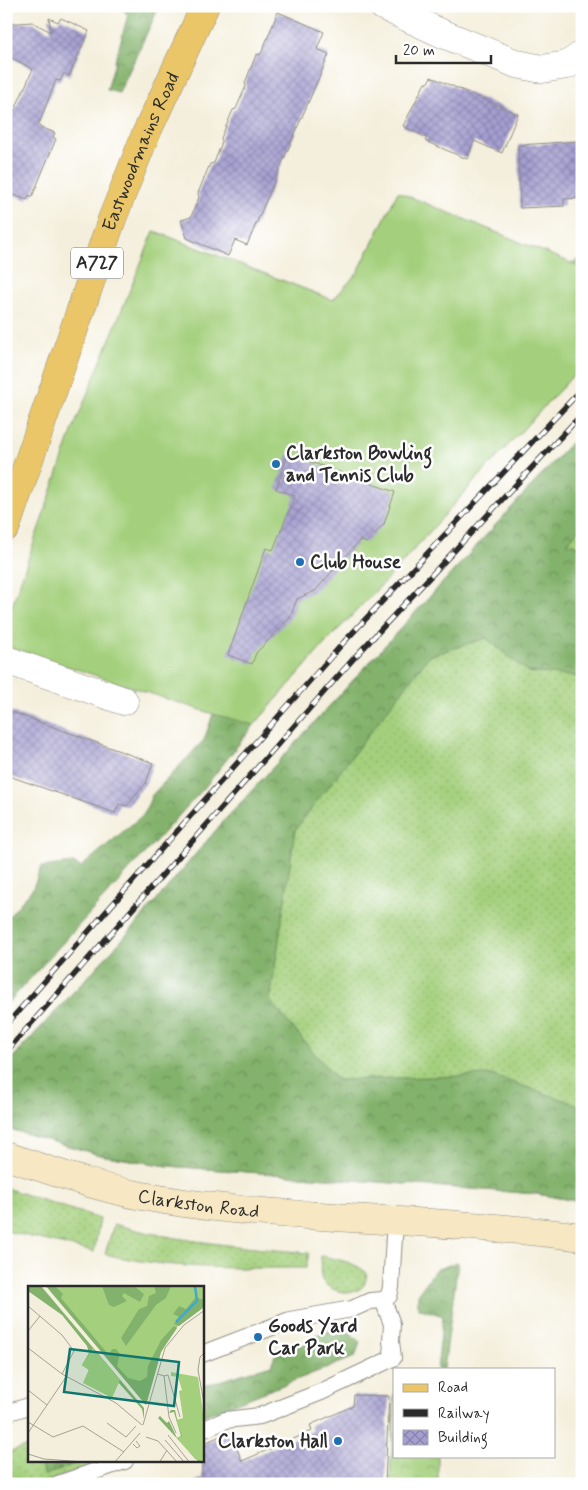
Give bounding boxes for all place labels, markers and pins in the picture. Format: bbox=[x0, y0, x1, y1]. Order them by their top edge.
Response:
place label: Clarkston Bowling and Tennis Club bbox=[286, 441, 432, 488]
marker: Clarkston Bowling and Tennis Club bbox=[270, 458, 282, 470]
place label: Club House bbox=[310, 550, 402, 575]
marker: Club House bbox=[294, 556, 306, 568]
place label: Goods Yard Car Park bbox=[268, 1314, 358, 1361]
marker: Goods Yard Car Park bbox=[252, 1331, 264, 1343]
place label: Clarkston Hall bbox=[218, 1429, 328, 1454]
marker: Clarkston Hall bbox=[332, 1435, 344, 1447]

